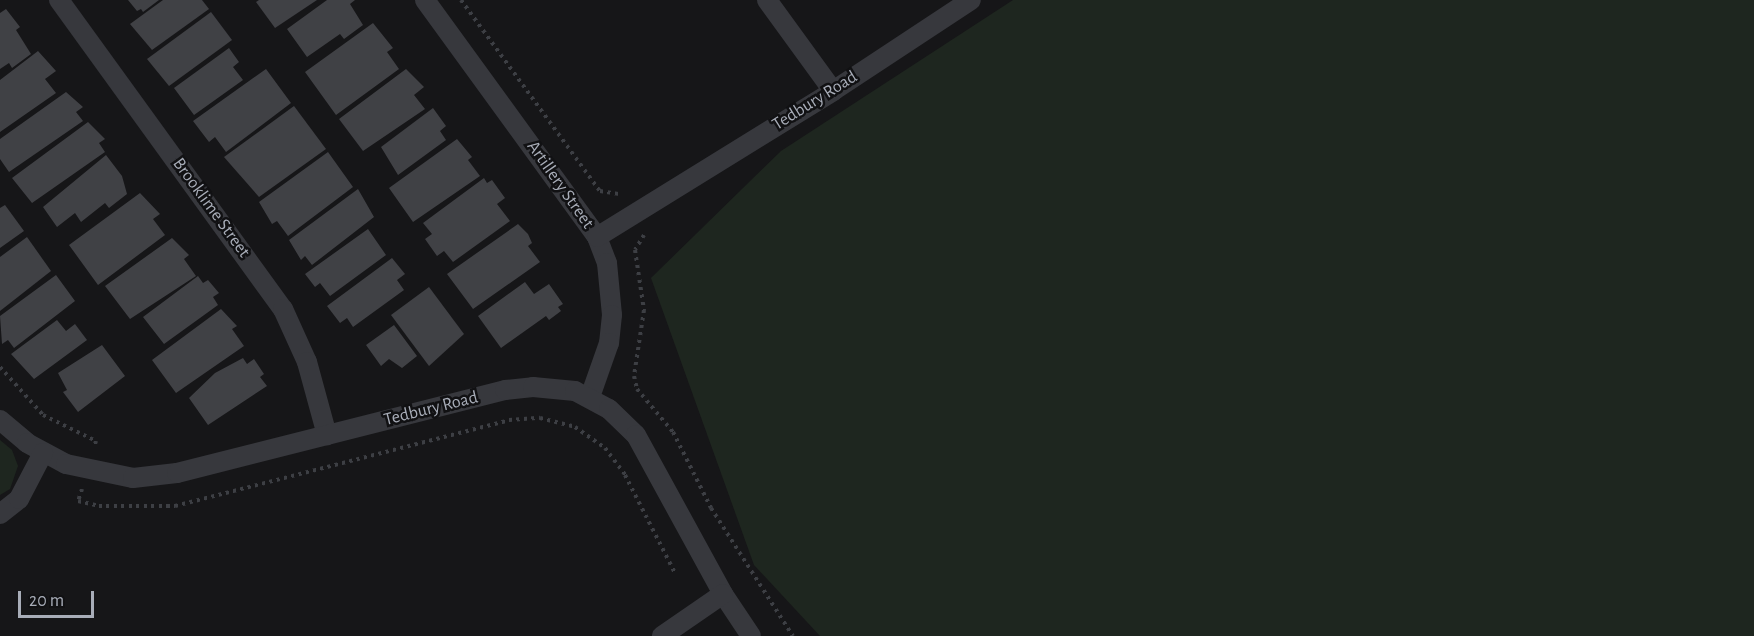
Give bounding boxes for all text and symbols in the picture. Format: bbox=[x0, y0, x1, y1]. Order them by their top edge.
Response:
street label: Tedbury Road bbox=[769, 66, 861, 136]
street label: Artillery Street bbox=[522, 137, 598, 233]
street label: Brooklime Street bbox=[168, 154, 254, 262]
street label: Tedbury Road bbox=[382, 387, 480, 431]
scale bar bbox=[21, 579, 98, 617]
text: 20 m bbox=[29, 592, 64, 610]

